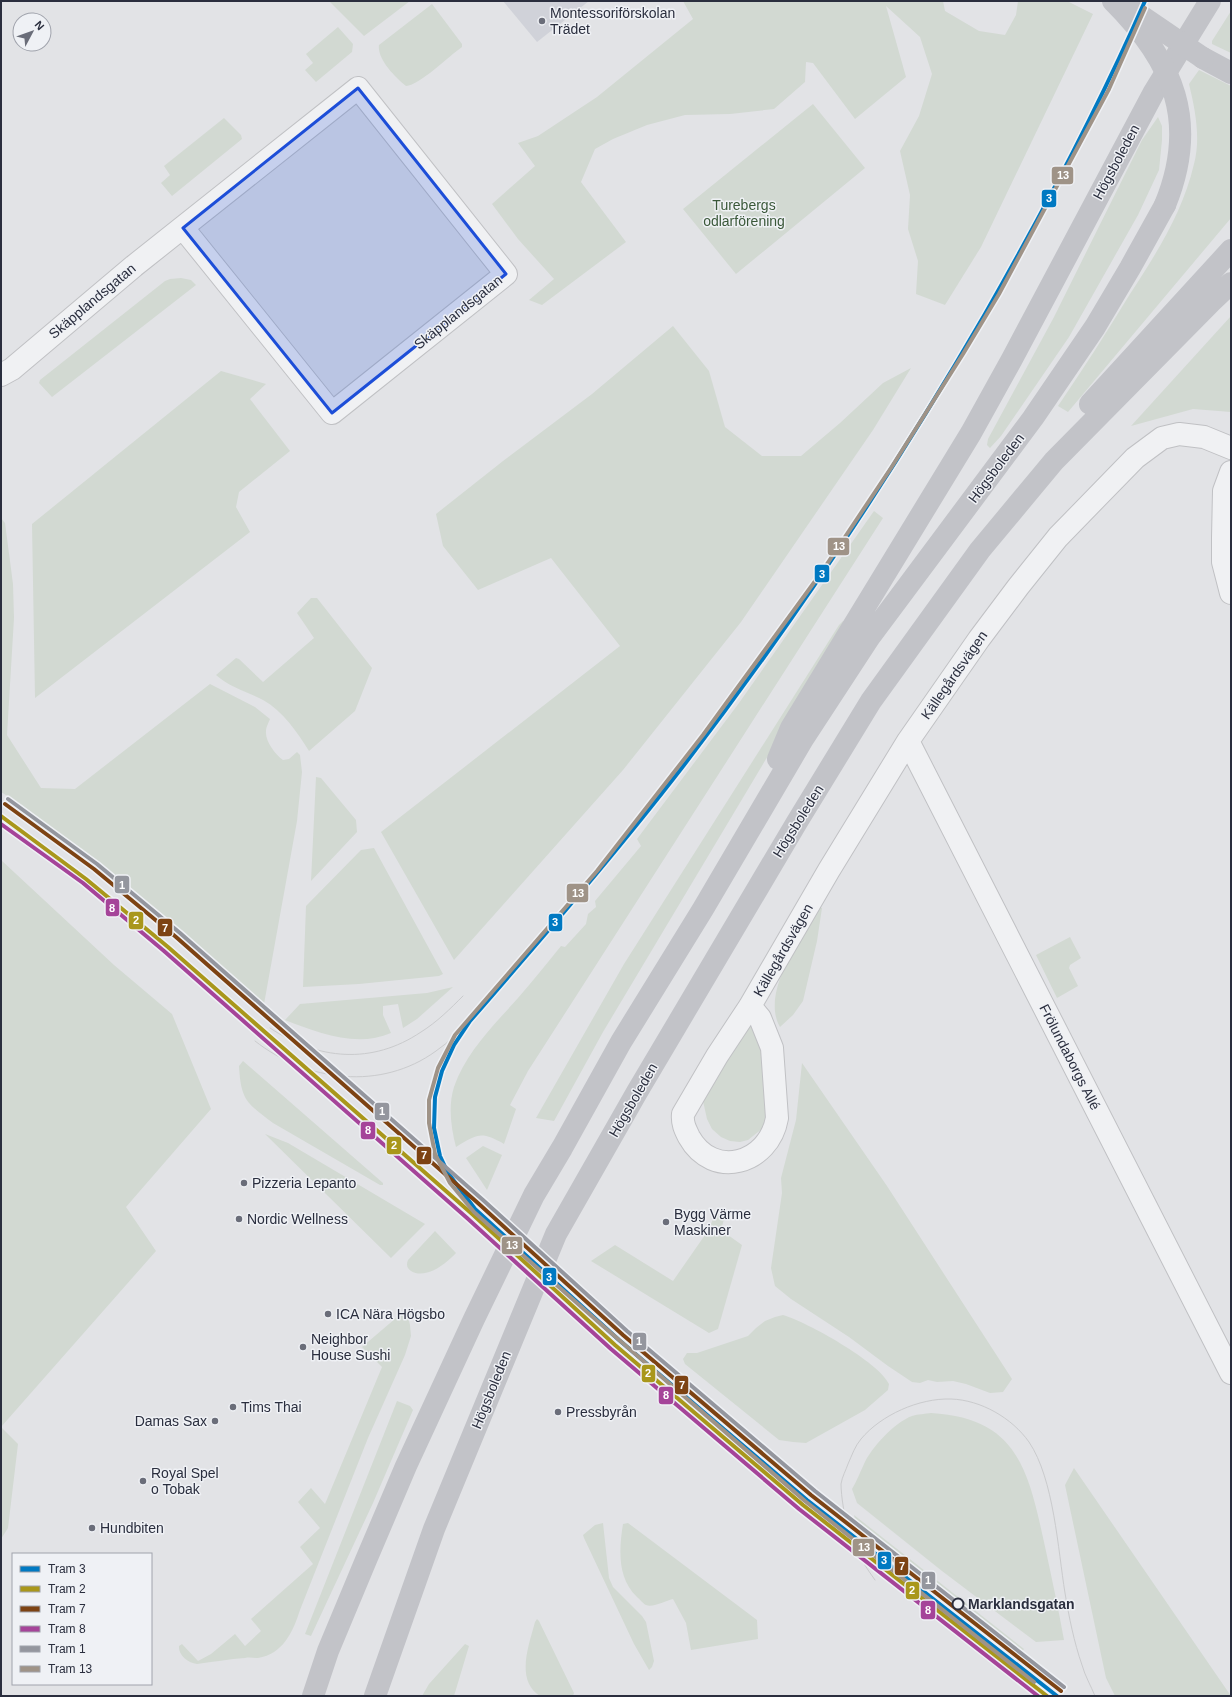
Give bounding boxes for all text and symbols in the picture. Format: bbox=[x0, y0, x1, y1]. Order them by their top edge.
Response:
place label: Montessoriförskolan Trädet bbox=[550, 5, 675, 37]
north arrow bbox=[12, 12, 52, 52]
marker: Montessoriförskolan Trädet bbox=[537, 16, 547, 26]
text: N bbox=[32, 19, 47, 32]
street label: Högsboleden bbox=[1090, 122, 1142, 202]
line badge: 13 bbox=[1051, 166, 1074, 185]
text: 13 bbox=[1057, 169, 1069, 181]
line badge: 3 bbox=[1041, 189, 1057, 208]
text: 3 bbox=[1046, 192, 1052, 204]
park label: Turebergs odlarförening bbox=[703, 197, 785, 229]
street label: Skäpplandsgatan bbox=[45, 260, 139, 342]
street label: Skäpplandsgatan bbox=[411, 272, 505, 352]
street label: Högsboleden bbox=[965, 430, 1027, 506]
line badge: 13 bbox=[827, 537, 850, 556]
text: 13 bbox=[833, 540, 845, 552]
line badge: 3 bbox=[814, 564, 830, 583]
text: 3 bbox=[819, 568, 825, 580]
street label: Källegårdsvägen bbox=[918, 628, 990, 722]
street label: Högsboleden bbox=[769, 782, 827, 860]
line badge: 1 bbox=[114, 875, 130, 894]
text: 1 bbox=[119, 879, 125, 891]
line badge: 13 bbox=[566, 883, 589, 903]
text: 13 bbox=[572, 887, 584, 899]
line badge: 8 bbox=[105, 898, 120, 917]
street label: Källegårdsvägen bbox=[750, 901, 816, 999]
text: 8 bbox=[109, 902, 115, 914]
line badge: 2 bbox=[128, 911, 144, 930]
line badge: 3 bbox=[548, 913, 563, 932]
text: 2 bbox=[133, 914, 139, 926]
text: 3 bbox=[552, 916, 558, 928]
line badge: 7 bbox=[157, 918, 173, 937]
text: 7 bbox=[162, 922, 168, 934]
street label: Frölundaborgs Allé bbox=[1036, 1001, 1104, 1113]
street label: Högsboleden bbox=[605, 1060, 661, 1140]
line badge: 1 bbox=[374, 1102, 390, 1121]
text: 1 bbox=[379, 1105, 385, 1117]
line badge: 8 bbox=[360, 1121, 376, 1140]
text: 8 bbox=[365, 1124, 371, 1136]
line badge: 2 bbox=[386, 1136, 402, 1155]
text: 2 bbox=[391, 1139, 397, 1151]
line badge: 7 bbox=[416, 1146, 432, 1165]
text: 7 bbox=[421, 1149, 427, 1161]
place label: Pizzeria Lepanto bbox=[252, 1175, 357, 1191]
marker: Pizzeria Lepanto bbox=[239, 1178, 249, 1188]
place label: Bygg Värme Maskiner bbox=[674, 1206, 751, 1238]
place label: Nordic Wellness bbox=[247, 1211, 348, 1227]
marker: Nordic Wellness bbox=[234, 1214, 244, 1224]
marker: Bygg Värme Maskiner bbox=[661, 1217, 671, 1227]
line badge: 13 bbox=[501, 1236, 523, 1255]
text: 13 bbox=[506, 1239, 518, 1251]
line badge: 3 bbox=[542, 1267, 557, 1286]
text: 3 bbox=[546, 1271, 552, 1283]
place label: ICA Nära Högsbo bbox=[336, 1306, 445, 1322]
marker: ICA Nära Högsbo bbox=[323, 1309, 333, 1319]
place label: Neighbor House Sushi bbox=[311, 1331, 390, 1363]
line badge: 1 bbox=[632, 1332, 647, 1351]
text: 1 bbox=[636, 1335, 642, 1347]
marker: Neighbor House Sushi bbox=[298, 1342, 308, 1352]
street label: Högsboleden bbox=[468, 1349, 514, 1431]
line badge: 2 bbox=[641, 1364, 656, 1383]
text: 2 bbox=[645, 1367, 651, 1379]
line badge: 7 bbox=[674, 1375, 689, 1395]
text: 7 bbox=[679, 1379, 685, 1391]
line badge: 8 bbox=[658, 1386, 674, 1405]
text: 8 bbox=[663, 1389, 669, 1401]
place label: Tims Thai bbox=[241, 1399, 302, 1415]
marker: Tims Thai bbox=[228, 1402, 238, 1412]
place label: Pressbyrån bbox=[566, 1404, 637, 1420]
marker: Pressbyrån bbox=[553, 1407, 563, 1417]
place label: Damas Sax bbox=[135, 1413, 207, 1429]
marker: Damas Sax bbox=[210, 1416, 220, 1426]
place label: Royal Spel o Tobak bbox=[151, 1465, 219, 1497]
marker: Royal Spel o Tobak bbox=[138, 1476, 148, 1486]
place label: Hundbiten bbox=[100, 1520, 164, 1536]
marker: Hundbiten bbox=[87, 1523, 97, 1533]
line badge: 13 bbox=[852, 1538, 875, 1557]
text: 13 bbox=[858, 1541, 870, 1553]
line badge: 3 bbox=[877, 1551, 892, 1570]
legend bbox=[12, 1553, 152, 1685]
text: 3 bbox=[881, 1554, 887, 1566]
line badge: 7 bbox=[894, 1556, 909, 1576]
text: 7 bbox=[899, 1560, 905, 1572]
text: Tram 3 bbox=[48, 1562, 86, 1576]
line badge: 1 bbox=[921, 1571, 936, 1590]
text: 1 bbox=[925, 1574, 931, 1586]
line badge: 2 bbox=[905, 1581, 920, 1600]
text: Tram 2 bbox=[48, 1582, 86, 1596]
text: 2 bbox=[909, 1584, 915, 1596]
place label: Marklandsgatan bbox=[968, 1596, 1075, 1612]
marker: Marklandsgatan bbox=[951, 1597, 965, 1611]
line badge: 8 bbox=[920, 1600, 936, 1620]
text: Tram 7 bbox=[48, 1602, 86, 1616]
text: 8 bbox=[925, 1604, 931, 1616]
text: Tram 8 bbox=[48, 1622, 86, 1636]
text: Tram 1 bbox=[48, 1642, 86, 1656]
text: Tram 13 bbox=[48, 1662, 93, 1676]

